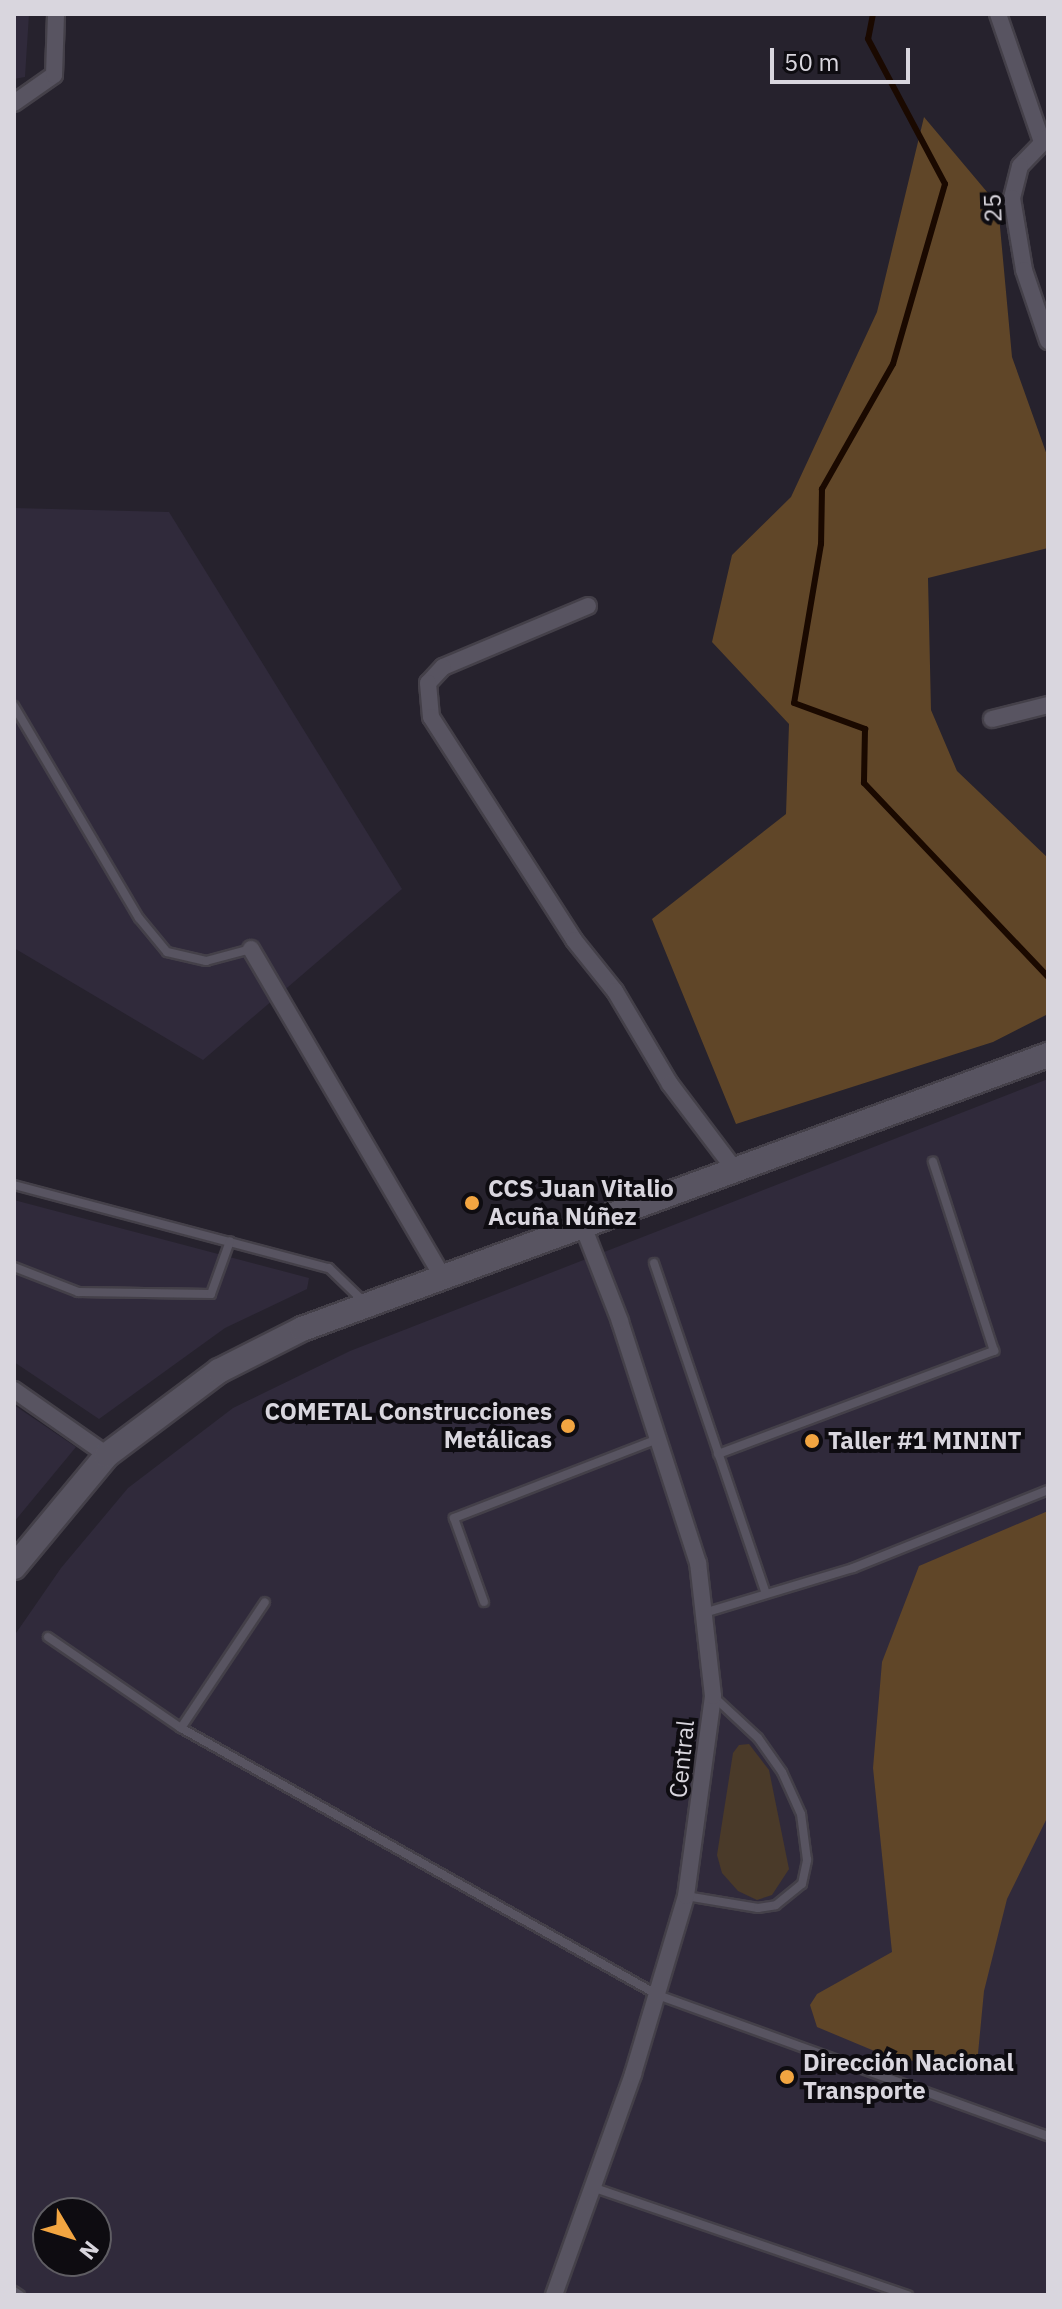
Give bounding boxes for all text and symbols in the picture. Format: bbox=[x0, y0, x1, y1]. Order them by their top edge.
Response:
scale bar bbox=[774, 32, 914, 82]
text: 50 m bbox=[784, 46, 839, 78]
street label: 25 bbox=[978, 193, 1008, 223]
place label: CCS Juan Vitalio Acuña Núñez bbox=[488, 1175, 674, 1231]
marker: CCS Juan Vitalio Acuña Núñez bbox=[463, 1194, 481, 1212]
place label: COMETAL Construcciones Metálicas bbox=[265, 1398, 552, 1454]
marker: COMETAL Construcciones Metálicas bbox=[559, 1417, 577, 1435]
place label: Taller #1 MININT bbox=[828, 1427, 1022, 1455]
marker: Taller #1 MININT bbox=[803, 1432, 821, 1450]
street label: Central bbox=[664, 1719, 700, 1799]
place label: Dirección Nacional Transporte bbox=[803, 2049, 1014, 2105]
marker: Dirección Nacional Transporte bbox=[778, 2068, 796, 2086]
north arrow bbox=[32, 2197, 112, 2277]
text: N bbox=[73, 2236, 106, 2266]

